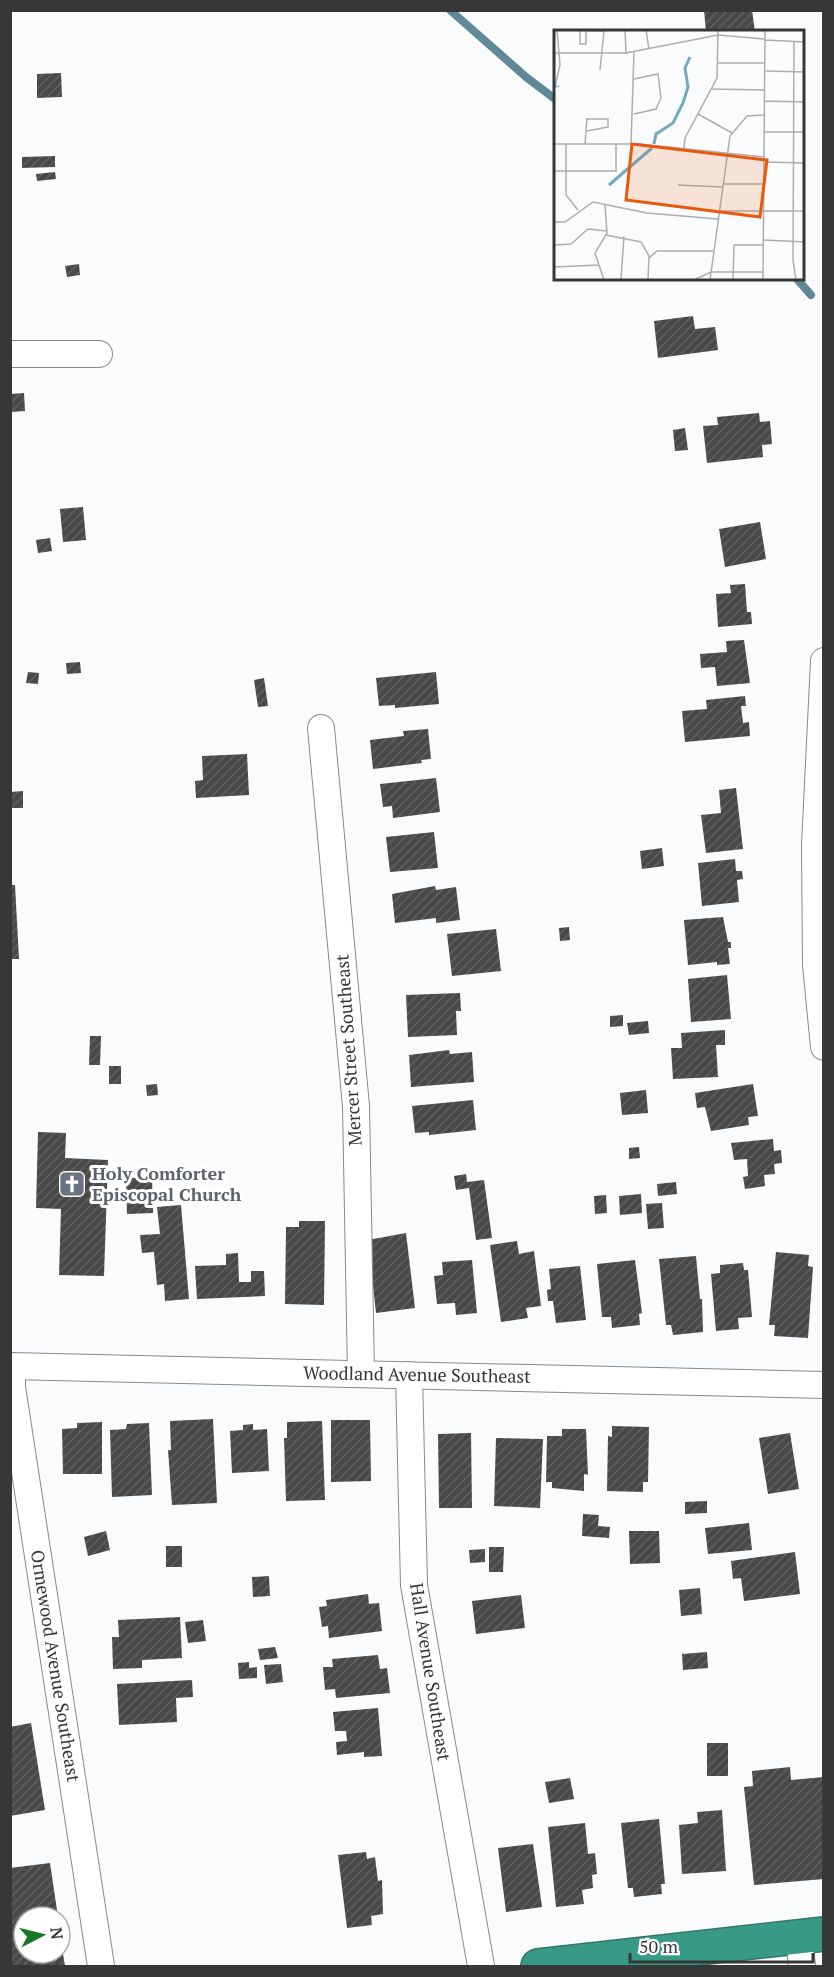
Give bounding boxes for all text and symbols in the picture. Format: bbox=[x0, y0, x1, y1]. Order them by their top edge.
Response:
inset map bbox=[554, 30, 804, 280]
street label: Mercer Street Southeast bbox=[329, 953, 367, 1147]
place label: Holy Comforter Episcopal Church bbox=[92, 1161, 242, 1206]
church icon: Holy Comforter Episcopal Church bbox=[57, 1169, 87, 1199]
street label: Woodland Avenue Southeast bbox=[303, 1360, 531, 1388]
street label: Ormewood Avenue Southeast bbox=[26, 1548, 86, 1784]
street label: Hall Avenue Southeast bbox=[405, 1581, 457, 1763]
north arrow bbox=[12, 1905, 72, 1965]
text: N bbox=[45, 1926, 69, 1941]
scale bar bbox=[630, 1926, 813, 1964]
text: 50 m bbox=[639, 1934, 679, 1958]

